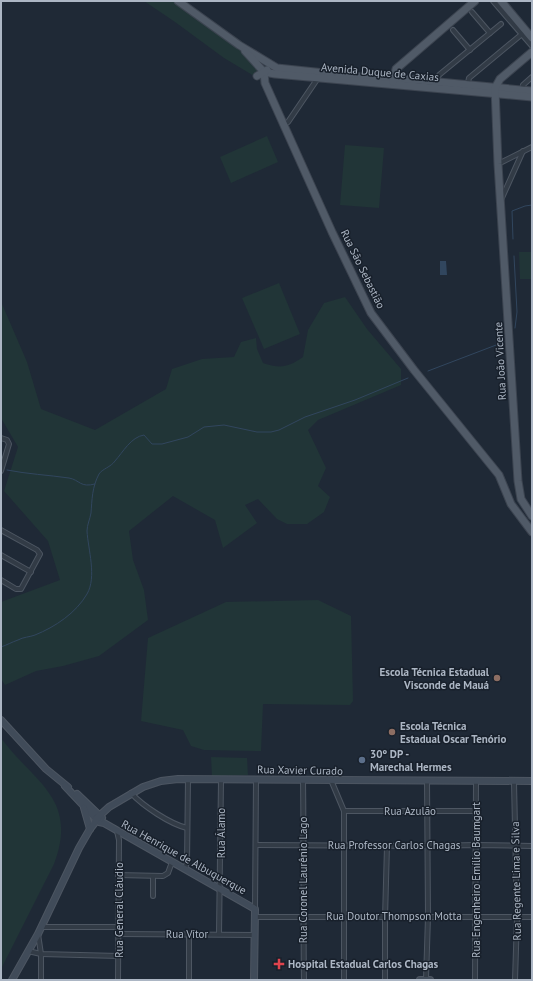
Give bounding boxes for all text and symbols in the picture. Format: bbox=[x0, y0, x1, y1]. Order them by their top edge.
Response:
street label: Avenida Duque de Caxias bbox=[320, 60, 440, 84]
street label: Rua São Sebastião bbox=[338, 227, 388, 311]
street label: Rua João Vicente bbox=[491, 321, 509, 401]
place label: Escola Técnica Estadual Visconde de Mauá bbox=[380, 665, 490, 692]
marker: Escola Técnica Estadual Visconde de Mauá bbox=[492, 673, 502, 683]
place label: Escola Técnica Estadual Oscar Tenório bbox=[400, 719, 506, 746]
marker: Escola Técnica Estadual Oscar Tenório bbox=[387, 727, 397, 737]
place label: 30º DP - Marechal Hermes bbox=[370, 747, 452, 774]
marker: 30º DP - Marechal Hermes bbox=[357, 755, 367, 765]
street label: Rua Xavier Curado bbox=[257, 762, 343, 778]
street label: Rua Engenheiro Emílio Baumgart bbox=[469, 802, 483, 958]
street label: Rua Azulão bbox=[384, 804, 436, 818]
street label: Rua Álamo bbox=[214, 808, 228, 858]
street label: Rua Henrique de Albuquerque bbox=[119, 817, 249, 897]
street label: Rua Coronel Laurênio Lago bbox=[296, 817, 310, 943]
street label: Rua Regente Lima e Silva bbox=[508, 821, 524, 941]
street label: Rua Professor Carlos Chagas bbox=[328, 838, 461, 852]
street label: Rua General Cláudio bbox=[112, 862, 126, 958]
street label: Rua Doutor Thompson Motta bbox=[326, 909, 462, 923]
street label: Rua Vítor bbox=[166, 927, 208, 941]
place label: Hospital Estadual Carlos Chagas bbox=[288, 957, 438, 971]
marker: Hospital Estadual Carlos Chagas bbox=[273, 958, 285, 970]

